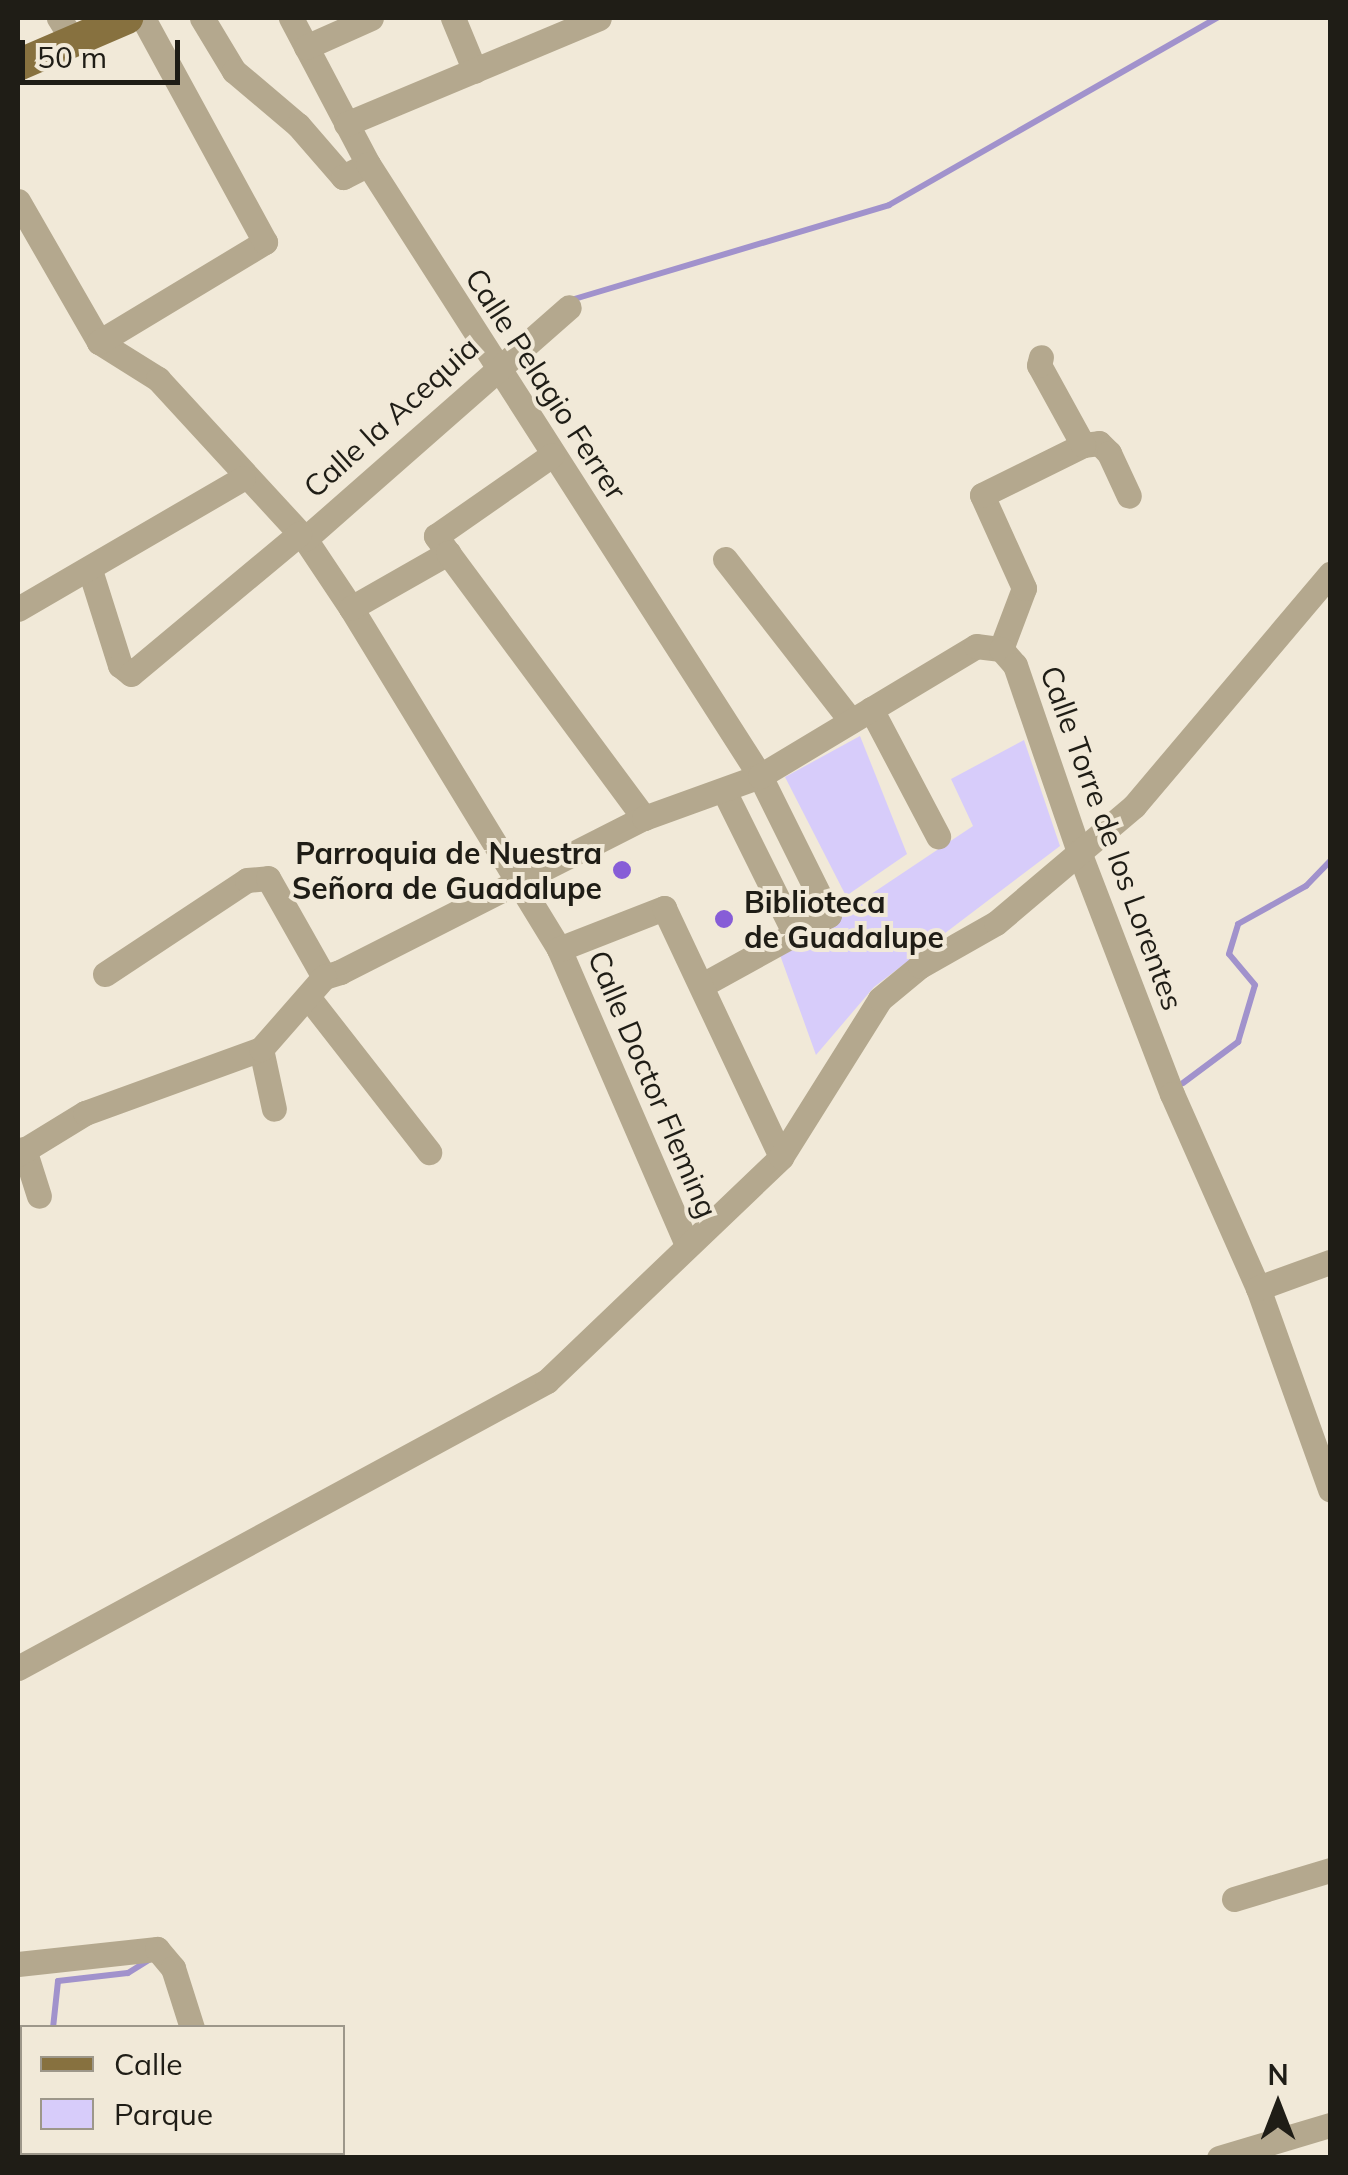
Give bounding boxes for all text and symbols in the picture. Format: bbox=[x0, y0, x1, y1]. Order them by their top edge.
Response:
scale bar bbox=[25, 20, 185, 82]
text: 50 m bbox=[37, 38, 107, 76]
street label: Calle Pelagio Ferrer bbox=[458, 262, 634, 506]
street label: Calle la Acequia bbox=[296, 329, 486, 505]
street label: Calle Torre de los Lorentes bbox=[1033, 661, 1191, 1015]
place label: Parroquia de Nuestra Señora de Guadalupe bbox=[292, 835, 602, 906]
marker: Parroquia de Nuestra Señora de Guadalupe bbox=[611, 859, 633, 881]
place label: Biblioteca de Guadalupe bbox=[744, 884, 944, 954]
marker: Biblioteca de Guadalupe bbox=[713, 908, 735, 930]
street label: Calle Doctor Fleming bbox=[580, 945, 726, 1223]
legend bbox=[20, 2025, 345, 2155]
text: Calle bbox=[114, 2045, 183, 2083]
north arrow bbox=[1228, 2055, 1328, 2155]
text: N bbox=[1267, 2057, 1289, 2092]
text: Parque bbox=[114, 2095, 213, 2133]

